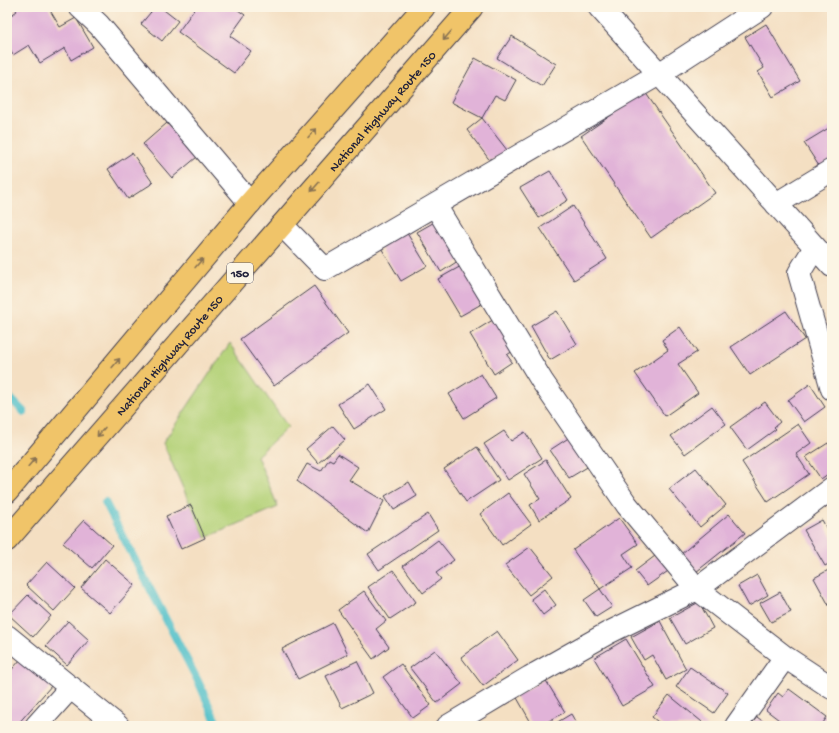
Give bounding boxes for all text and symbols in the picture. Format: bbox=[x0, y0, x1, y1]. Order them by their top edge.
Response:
one-way arrow bbox=[442, 31, 451, 42]
street label: National Highway Route 150 bbox=[327, 48, 441, 176]
one-way arrow bbox=[307, 129, 316, 139]
one-way arrow bbox=[311, 182, 320, 192]
one-way arrow bbox=[195, 258, 204, 269]
road number: 150 bbox=[227, 263, 253, 283]
street label: National Highway Route 150 bbox=[114, 292, 228, 420]
one-way arrow bbox=[111, 358, 120, 368]
one-way arrow bbox=[96, 427, 105, 438]
one-way arrow bbox=[28, 457, 37, 468]

